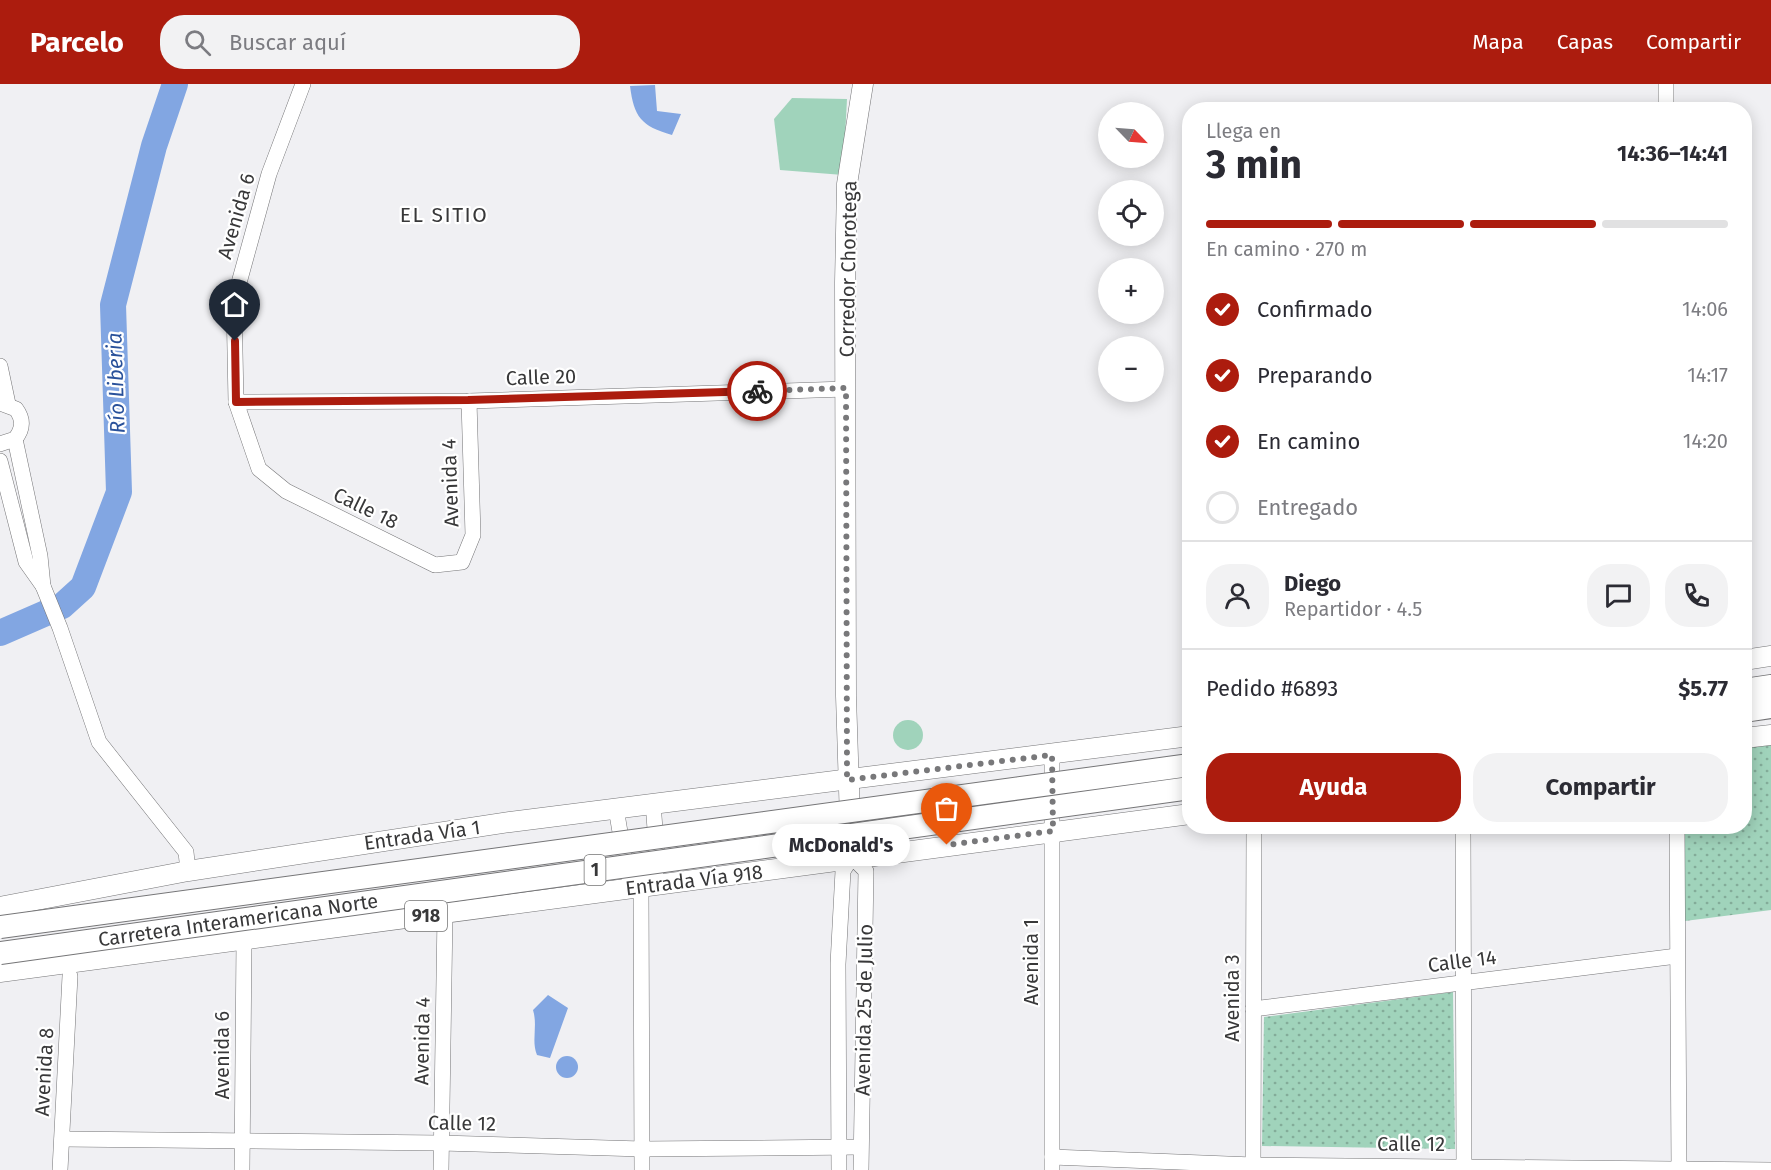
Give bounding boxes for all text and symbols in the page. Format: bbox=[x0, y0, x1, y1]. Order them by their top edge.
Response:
search box bbox=[160, 15, 580, 69]
text: Parcelo bbox=[30, 26, 124, 59]
icon: search bbox=[181, 26, 214, 59]
text: Buscar aquí bbox=[229, 29, 346, 56]
text: Mapa bbox=[1472, 29, 1524, 55]
text: Capas bbox=[1557, 29, 1613, 55]
text: Compartir bbox=[1646, 29, 1741, 55]
north arrow bbox=[1098, 102, 1164, 168]
map controls bbox=[1098, 102, 1164, 402]
text: Llega en bbox=[1206, 119, 1281, 143]
text: 14:36–14:41 bbox=[1617, 140, 1728, 167]
text: 3 min bbox=[1206, 142, 1302, 188]
street label: Avenida 6 bbox=[212, 170, 260, 262]
street label: Corredor Chorotega bbox=[834, 180, 862, 358]
button: locate bbox=[1098, 180, 1164, 246]
district label: EL SITIO bbox=[400, 202, 488, 228]
text: En camino · 270 m bbox=[1206, 237, 1367, 261]
button: + bbox=[1098, 258, 1164, 324]
pin bbox=[209, 279, 260, 341]
icon: home bbox=[218, 288, 251, 321]
icon: check bbox=[1206, 293, 1239, 326]
text: Confirmado bbox=[1257, 296, 1373, 323]
text: 14:06 bbox=[1682, 297, 1728, 321]
water label: Río Liberia bbox=[101, 332, 131, 434]
button: − bbox=[1098, 336, 1164, 402]
icon: check bbox=[1206, 359, 1239, 392]
courier bbox=[727, 361, 787, 421]
text: Preparando bbox=[1257, 362, 1373, 389]
text: 14:17 bbox=[1687, 363, 1728, 387]
street label: Calle 20 bbox=[505, 364, 577, 390]
icon: bike bbox=[741, 375, 774, 408]
icon: check bbox=[1206, 425, 1239, 458]
text: En camino bbox=[1257, 428, 1360, 455]
text: 14:20 bbox=[1683, 429, 1728, 453]
street label: Avenida 4 bbox=[436, 438, 464, 528]
street label: Calle 18 bbox=[330, 482, 402, 534]
text: Entregado bbox=[1257, 494, 1358, 521]
button: person bbox=[1206, 564, 1269, 627]
button: chat bbox=[1587, 564, 1650, 627]
button: phone bbox=[1665, 564, 1728, 627]
text: Diego bbox=[1284, 570, 1341, 597]
text: Repartidor · 4.5 bbox=[1284, 597, 1422, 621]
text: Pedido #6893 bbox=[1206, 675, 1338, 702]
text: $5.77 bbox=[1678, 675, 1728, 702]
button: Ayuda bbox=[1206, 753, 1461, 822]
button: Compartir bbox=[1473, 753, 1728, 822]
pin bbox=[921, 783, 972, 845]
icon: bag bbox=[930, 792, 963, 825]
street label: Entrada Vía 1 bbox=[362, 815, 482, 855]
callout: McDonald's bbox=[773, 824, 911, 866]
text: McDonald's bbox=[789, 833, 893, 857]
road number: 1 bbox=[584, 855, 606, 885]
street label: Entrada Vía 918 bbox=[624, 860, 764, 900]
street label: Carretera Interamericana Norte bbox=[97, 888, 379, 952]
road number: 918 bbox=[405, 901, 447, 931]
street label: Avenida 1 bbox=[1019, 919, 1043, 1005]
street label: Avenida 25 de Julio bbox=[851, 924, 877, 1096]
street label: Calle 14 bbox=[1426, 945, 1498, 977]
street label: Avenida 3 bbox=[1220, 954, 1244, 1042]
street label: Avenida 4 bbox=[409, 996, 435, 1085]
street label: Avenida 6 bbox=[210, 1011, 234, 1099]
street label: Avenida 8 bbox=[30, 1027, 58, 1117]
street label: Calle 12 bbox=[428, 1110, 496, 1136]
street label: Calle 12 bbox=[1377, 1132, 1445, 1156]

